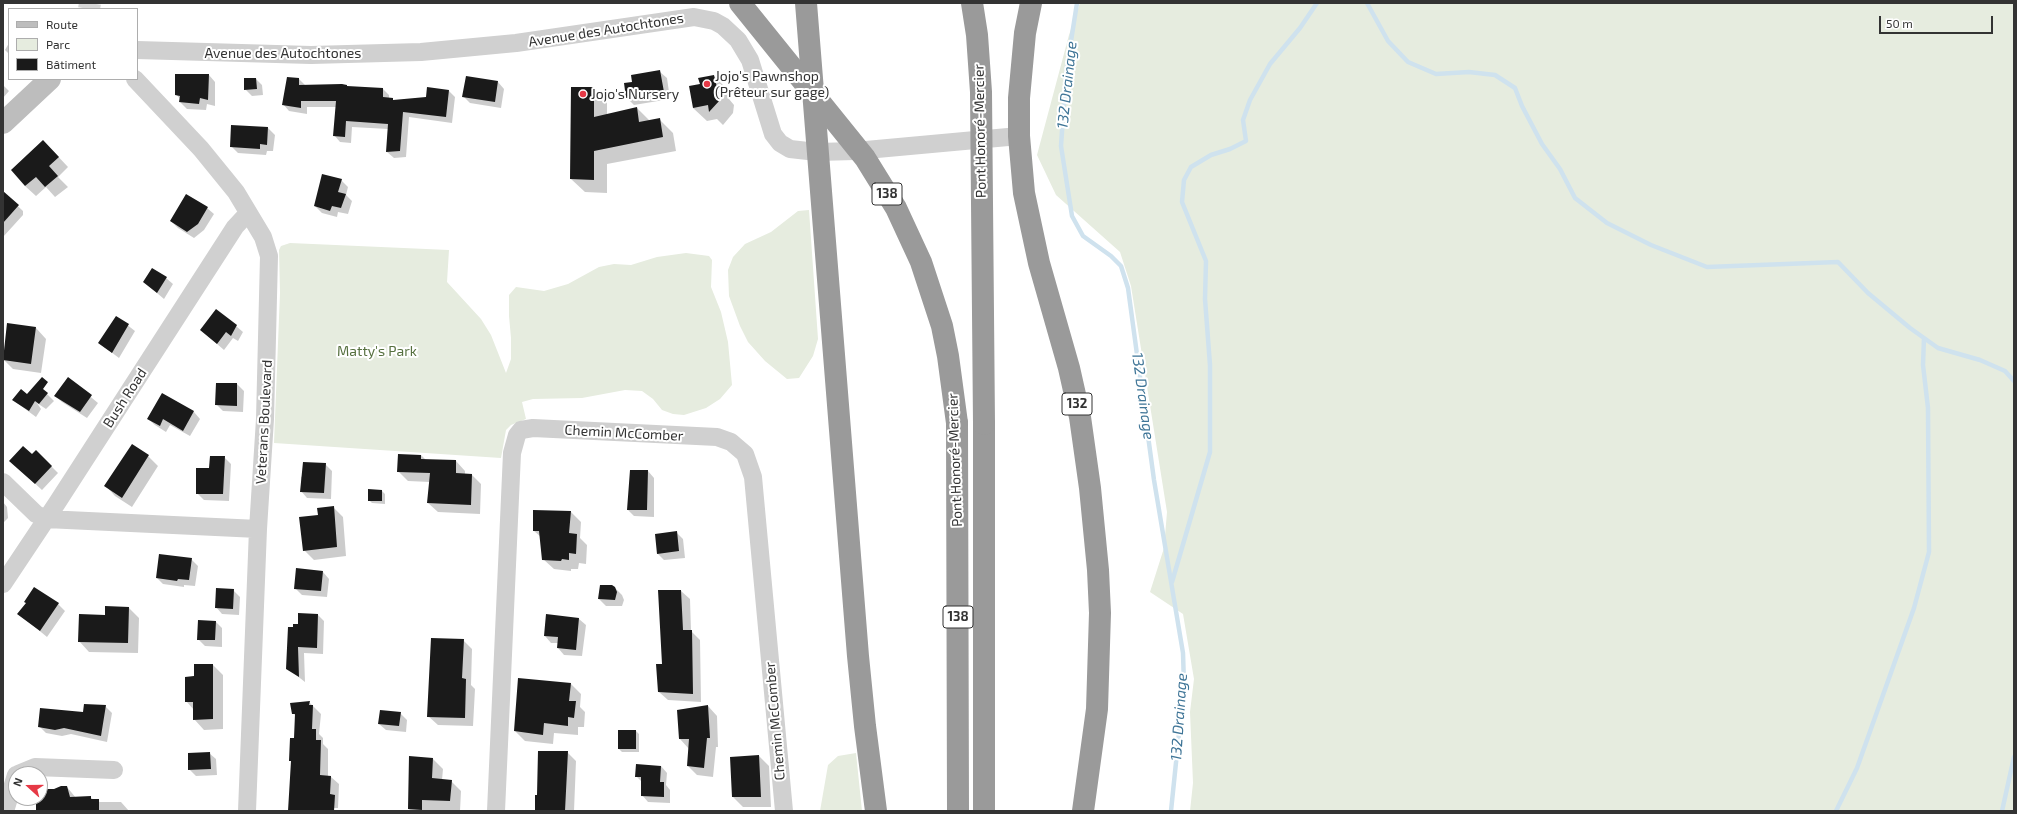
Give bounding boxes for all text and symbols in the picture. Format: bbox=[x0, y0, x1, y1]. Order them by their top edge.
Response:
legend bbox=[8, 8, 138, 80]
scale bar bbox=[1881, 8, 1995, 34]
street label: Avenue des Autochtones bbox=[527, 9, 685, 51]
text: 50 m bbox=[1886, 16, 1913, 30]
text: Route bbox=[46, 17, 78, 31]
text: Parc bbox=[46, 37, 70, 51]
water label: 132 Drainage bbox=[1053, 40, 1081, 130]
street label: Avenue des Autochtones bbox=[205, 45, 361, 61]
text: Bâtiment bbox=[46, 57, 96, 71]
street label: Pont Honoré-Mercier bbox=[970, 64, 990, 198]
place label: Jojo's Pawnshop (Prêteur sur gage) bbox=[715, 68, 829, 100]
marker: Jojo's Pawnshop (Prêteur sur gage) bbox=[702, 79, 712, 89]
place label: Jojo's Nursery bbox=[591, 86, 679, 102]
marker: Jojo's Nursery bbox=[578, 89, 588, 99]
road number: 138 bbox=[872, 183, 902, 205]
park label: Matty's Park bbox=[337, 343, 417, 359]
water label: 132 Drainage bbox=[1128, 351, 1158, 441]
street label: Veterans Boulevard bbox=[252, 359, 276, 485]
street label: Bush Road bbox=[100, 365, 150, 431]
street label: Pont Honoré-Mercier bbox=[944, 393, 966, 527]
road number: 132 bbox=[1062, 393, 1092, 415]
street label: Chemin McComber bbox=[564, 421, 684, 445]
road number: 138 bbox=[943, 606, 973, 628]
street label: Chemin McComber bbox=[761, 661, 789, 781]
water label: 132 Drainage bbox=[1167, 673, 1191, 761]
north arrow bbox=[8, 766, 48, 806]
text: N bbox=[10, 776, 25, 788]

